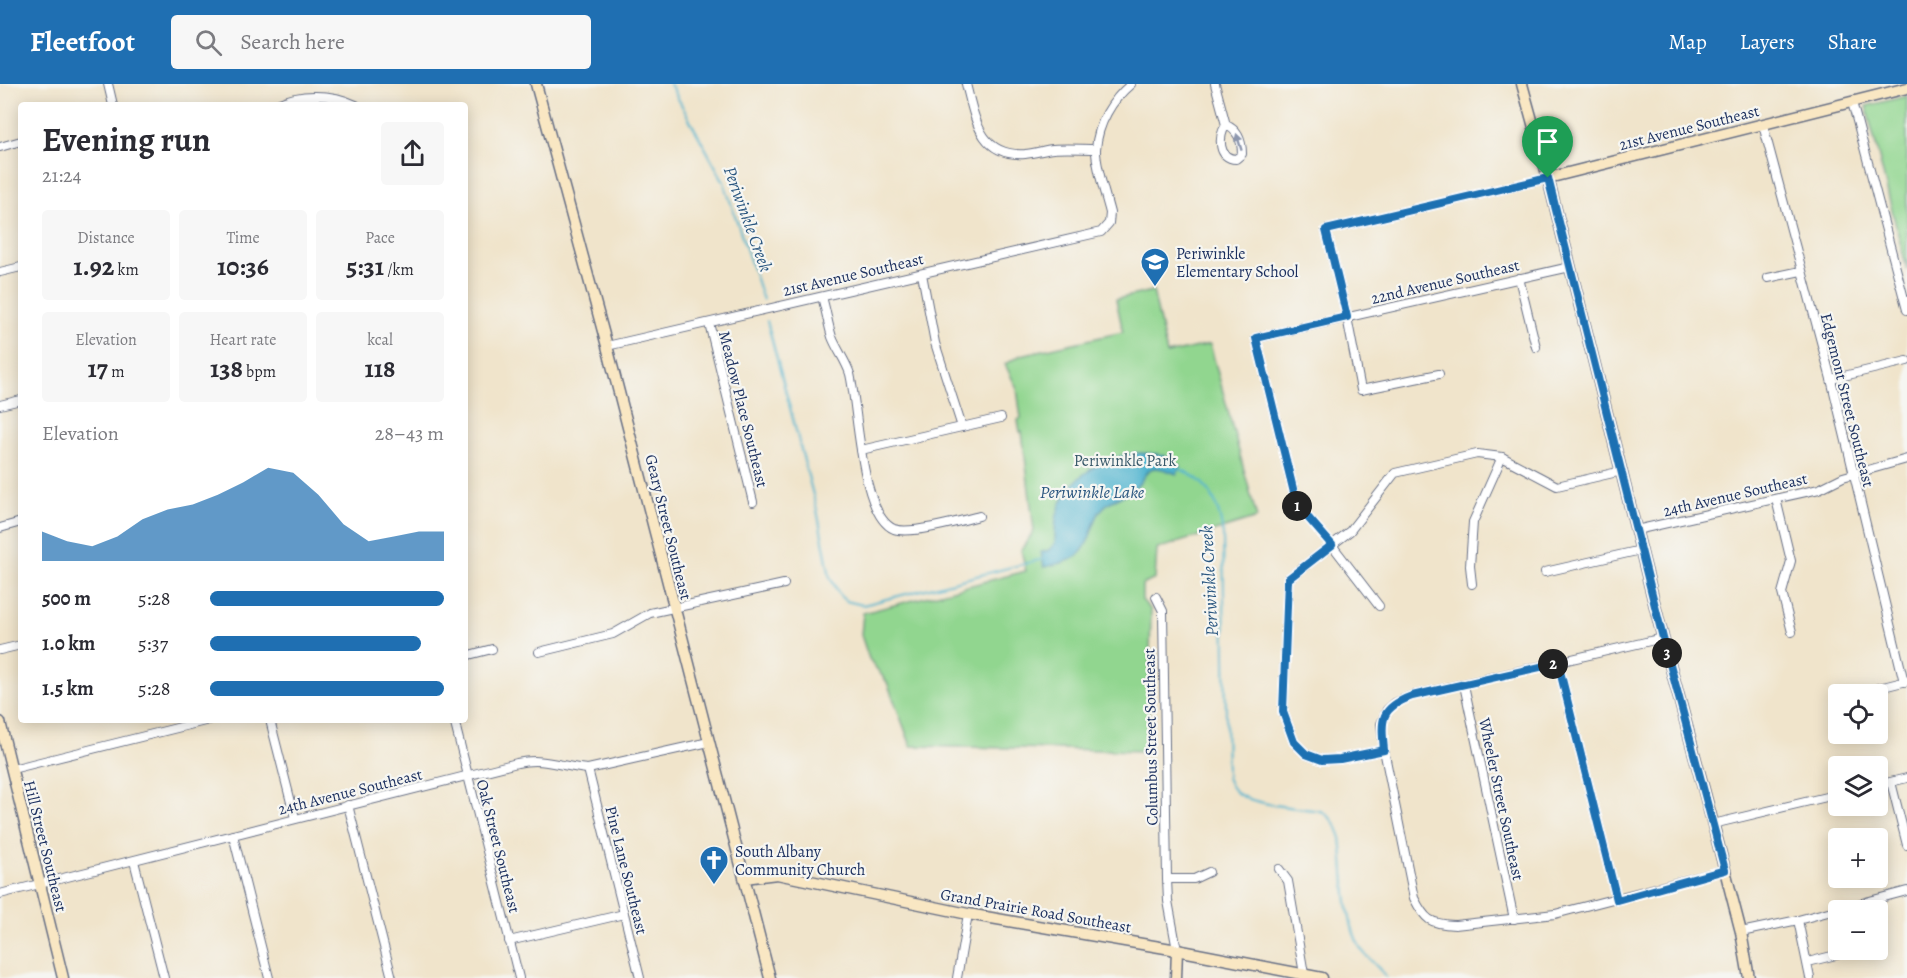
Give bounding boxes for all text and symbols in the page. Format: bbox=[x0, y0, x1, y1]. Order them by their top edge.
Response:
search box bbox=[171, 15, 591, 69]
text: Fleetfoot bbox=[30, 23, 135, 61]
icon: search bbox=[192, 26, 225, 59]
text: Search here bbox=[240, 27, 345, 57]
text: Map bbox=[1668, 28, 1707, 56]
text: Layers bbox=[1740, 28, 1795, 56]
text: Share bbox=[1828, 28, 1877, 56]
street label: 21st Avenue Southeast bbox=[1617, 100, 1762, 156]
pin bbox=[1522, 116, 1573, 178]
text: Evening run bbox=[42, 117, 211, 162]
button: share bbox=[381, 122, 444, 185]
icon: arrive bbox=[1531, 125, 1564, 158]
one-way arrow bbox=[1234, 133, 1243, 151]
text: 21:24 bbox=[42, 162, 82, 189]
water label: Periwinkle Creek bbox=[718, 163, 778, 275]
text: Distance bbox=[77, 227, 135, 249]
text: Time bbox=[226, 227, 260, 249]
text: Pace bbox=[365, 227, 395, 249]
place label: Periwinkle Elementary School bbox=[1176, 243, 1299, 283]
school or university icon: Periwinkle Elementary School bbox=[1139, 246, 1171, 288]
street label: 21st Avenue Southeast bbox=[781, 248, 926, 302]
text: 1.92 bbox=[73, 249, 114, 284]
text: 10:36 bbox=[217, 249, 269, 284]
text: 5:31 bbox=[346, 249, 384, 284]
street label: 22nd Avenue Southeast bbox=[1369, 254, 1522, 310]
text: km bbox=[114, 259, 139, 281]
text: /km bbox=[384, 259, 414, 281]
street label: Edgemont Street Southeast bbox=[1815, 311, 1879, 490]
text: Elevation bbox=[75, 329, 137, 351]
text: Heart rate bbox=[210, 329, 276, 351]
text: kcal bbox=[367, 329, 393, 351]
street label: Meadow Place Southeast bbox=[713, 329, 773, 490]
text: 17 bbox=[88, 351, 108, 386]
text: 138 bbox=[210, 351, 243, 386]
text: 118 bbox=[364, 351, 396, 386]
text: m bbox=[108, 361, 124, 383]
text: bpm bbox=[243, 361, 276, 383]
text: Elevation bbox=[42, 420, 119, 447]
text: 28–43 m bbox=[375, 420, 444, 447]
park label: Periwinkle Park bbox=[1074, 450, 1176, 472]
street label: Geary Street Southeast bbox=[639, 452, 697, 602]
street label: 24th Avenue Southeast bbox=[1661, 468, 1810, 522]
water label: Periwinkle Lake bbox=[1040, 480, 1145, 504]
pin: 1 bbox=[1282, 491, 1312, 521]
text: 1 bbox=[1294, 495, 1300, 517]
water label: Periwinkle Creek bbox=[1194, 525, 1224, 637]
text: 500 m bbox=[42, 585, 91, 612]
text: 5:28 bbox=[138, 585, 171, 612]
text: 1.0 km bbox=[42, 630, 95, 657]
text: 5:37 bbox=[138, 630, 168, 657]
pin: 3 bbox=[1652, 638, 1682, 668]
text: 3 bbox=[1664, 642, 1670, 664]
street label: Columbus Street Southeast bbox=[1138, 648, 1164, 826]
pin: 2 bbox=[1538, 649, 1568, 679]
text: 2 bbox=[1549, 653, 1557, 675]
text: 1.5 km bbox=[42, 675, 94, 702]
text: 5:28 bbox=[138, 675, 171, 702]
map controls bbox=[1828, 684, 1888, 960]
button: locate bbox=[1828, 684, 1888, 744]
street label: Wheeler Street Southeast bbox=[1473, 715, 1529, 882]
button: layers bbox=[1828, 756, 1888, 816]
street label: 24th Avenue Southeast bbox=[276, 763, 425, 820]
street label: Oak Street Southeast bbox=[471, 777, 525, 915]
street label: Hill Street Southeast bbox=[18, 778, 72, 914]
street label: Pine Lane Southeast bbox=[599, 804, 653, 937]
button: + bbox=[1828, 828, 1888, 888]
place label: South Albany Community Church bbox=[735, 841, 866, 881]
church icon: South Albany Community Church bbox=[698, 844, 730, 886]
street label: Grand Prairie Road Southeast bbox=[939, 883, 1133, 939]
button: − bbox=[1828, 900, 1888, 960]

